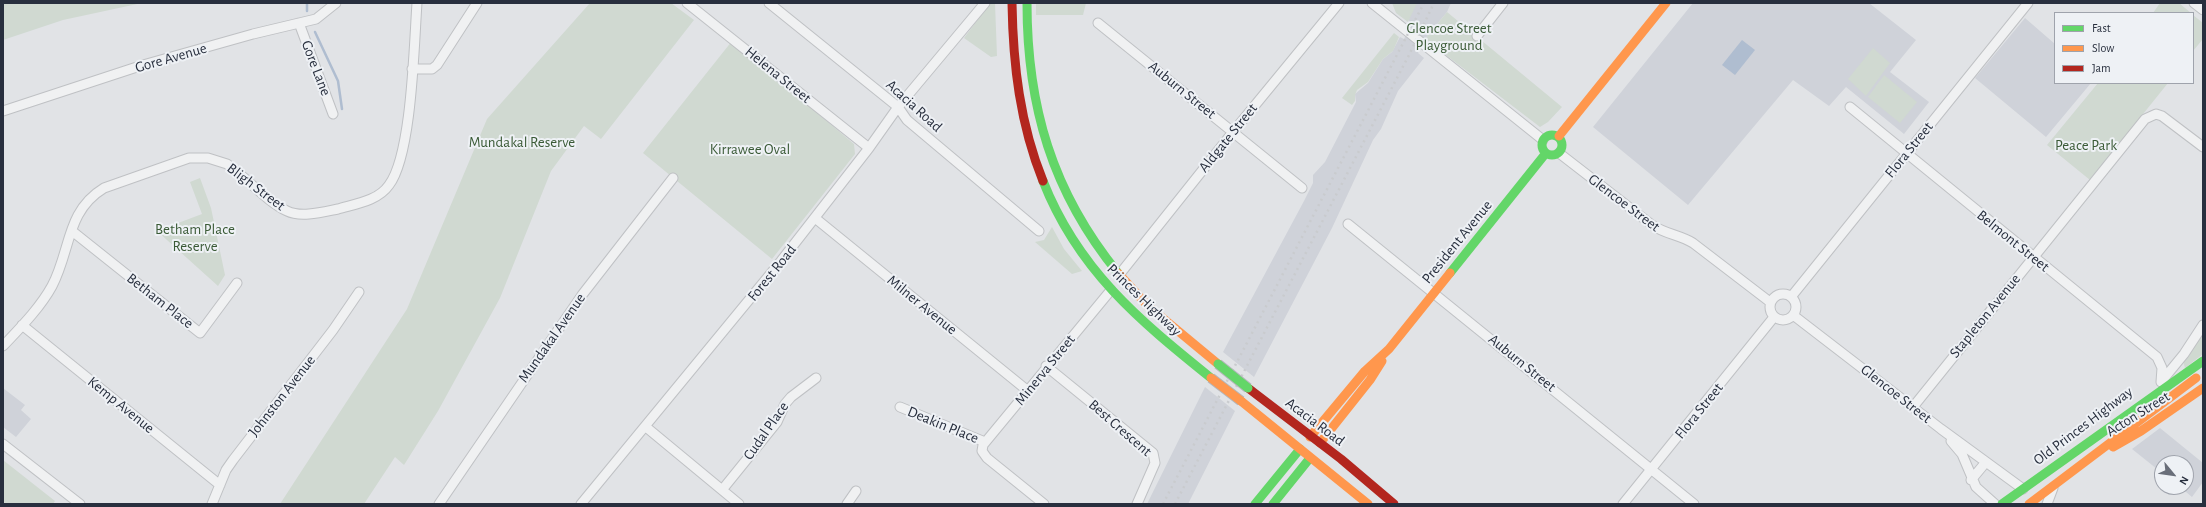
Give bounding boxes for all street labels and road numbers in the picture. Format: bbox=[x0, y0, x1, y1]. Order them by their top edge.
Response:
street label: Gore Lane bbox=[297, 38, 335, 98]
street label: Gore Avenue bbox=[133, 39, 209, 77]
street label: Helena Street bbox=[741, 43, 815, 107]
street label: Auburn Street bbox=[1145, 57, 1219, 123]
street label: Acacia Road bbox=[882, 76, 946, 136]
street label: Aldgate Street bbox=[1195, 100, 1261, 176]
street label: Flora Street bbox=[1881, 118, 1937, 182]
street label: Bligh Street bbox=[223, 159, 289, 215]
street label: Glencoe Street bbox=[1585, 170, 1663, 236]
street label: President Avenue bbox=[1418, 197, 1496, 287]
street label: Belmont Street bbox=[1973, 206, 2053, 276]
street label: Forest Road bbox=[744, 241, 800, 305]
street label: Princes Highway bbox=[1103, 260, 1185, 340]
street label: Betham Place bbox=[123, 269, 197, 333]
street label: Stapleton Avenue bbox=[1946, 270, 2024, 362]
street label: Milner Avenue bbox=[883, 271, 961, 339]
street label: Mundakal Avenue bbox=[515, 290, 589, 386]
street label: Auburn Street bbox=[1485, 330, 1559, 396]
street label: Minerva Street bbox=[1011, 331, 1079, 409]
street label: Johnston Avenue bbox=[245, 352, 319, 440]
street label: Glencoe Street bbox=[1857, 361, 1935, 427]
street label: Kemp Avenue bbox=[84, 373, 158, 437]
street label: Flora Street bbox=[1671, 379, 1727, 443]
street label: Old Princes Highway bbox=[2030, 383, 2136, 469]
street label: Acton Street bbox=[2103, 387, 2173, 441]
street label: Acacia Road bbox=[1282, 394, 1348, 450]
street label: Best Crescent bbox=[1085, 396, 1155, 460]
street label: Cudal Place bbox=[739, 398, 793, 464]
street label: Deakin Place bbox=[905, 403, 981, 447]

